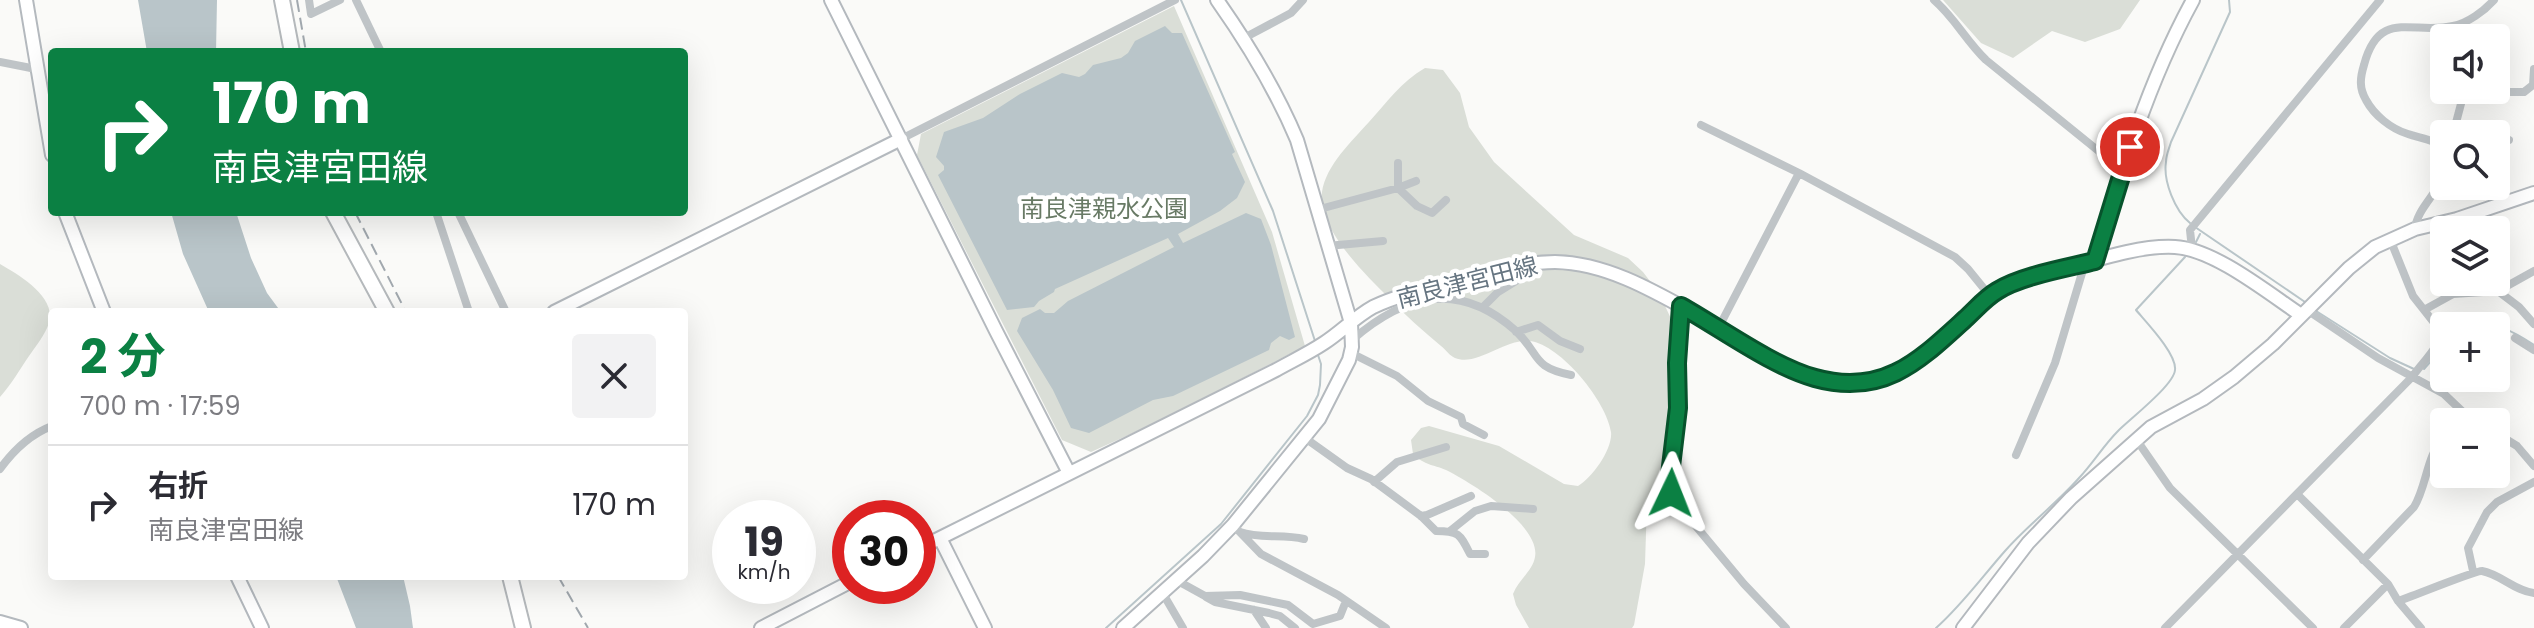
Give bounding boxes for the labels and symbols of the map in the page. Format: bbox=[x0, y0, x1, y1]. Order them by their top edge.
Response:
pin bbox=[2096, 113, 2164, 181]
park label: 南良津親水公園 bbox=[1020, 192, 1188, 225]
street label: 南良津宮田線 bbox=[1393, 249, 1541, 315]
position arrow bbox=[1629, 451, 1713, 535]
speed limit sign: 30 bbox=[832, 500, 936, 604]

